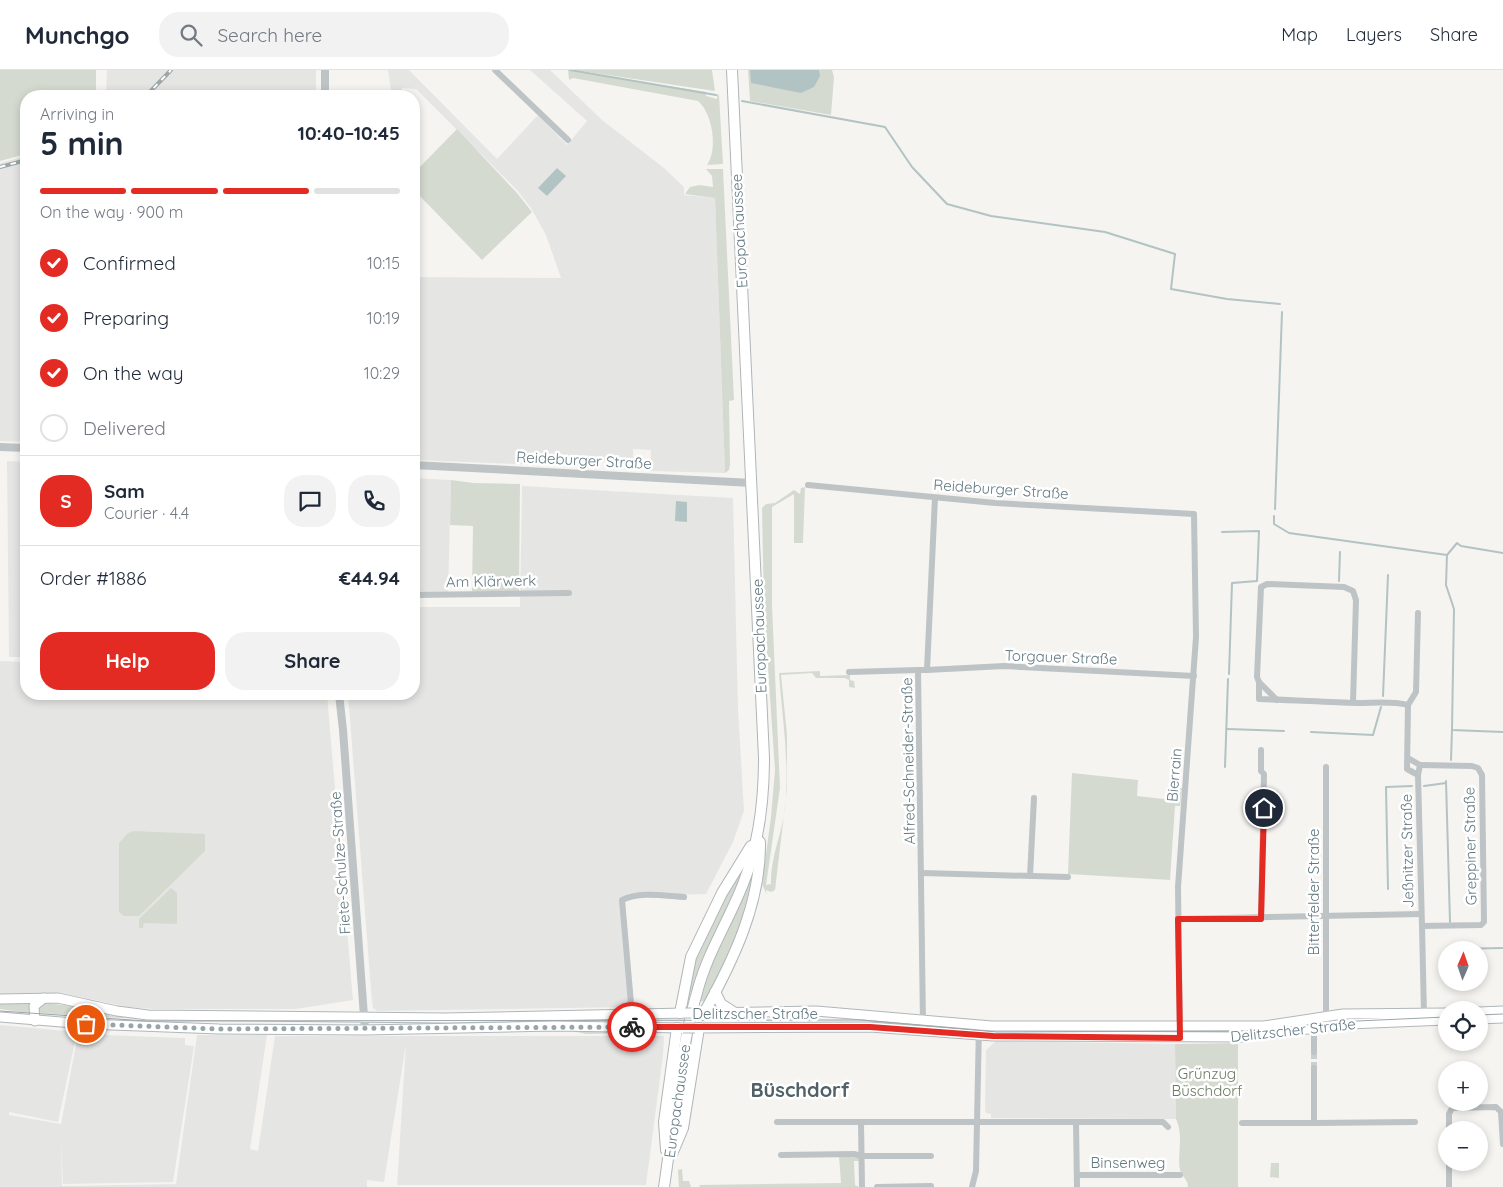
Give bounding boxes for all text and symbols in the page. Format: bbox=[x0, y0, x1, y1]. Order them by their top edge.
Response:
search box bbox=[159, 12, 509, 57]
text: Munchgo bbox=[25, 20, 129, 50]
icon: search bbox=[177, 21, 205, 49]
text: Search here bbox=[217, 23, 322, 47]
text: Map bbox=[1281, 23, 1318, 46]
text: Layers bbox=[1346, 23, 1402, 46]
text: Share bbox=[1430, 23, 1478, 46]
text: Arriving in bbox=[40, 104, 114, 124]
text: 10:40–10:45 bbox=[298, 121, 400, 145]
text: 5 min bbox=[40, 123, 124, 163]
street label: Europachaussee bbox=[727, 173, 751, 289]
text: On the way · 900 m bbox=[40, 202, 183, 222]
icon: check bbox=[40, 249, 68, 277]
text: Confirmed bbox=[83, 251, 176, 275]
text: 10:15 bbox=[367, 253, 400, 273]
icon: check bbox=[40, 304, 68, 332]
text: Preparing bbox=[83, 306, 169, 330]
text: 10:19 bbox=[367, 308, 400, 328]
icon: check bbox=[40, 359, 68, 387]
text: On the way bbox=[83, 361, 184, 385]
text: 10:29 bbox=[364, 363, 400, 383]
text: Delivered bbox=[83, 416, 166, 440]
street label: Reideburger Straße bbox=[516, 447, 652, 473]
button: chat bbox=[284, 475, 336, 527]
button: phone bbox=[348, 475, 400, 527]
street label: Reideburger Straße bbox=[933, 475, 1069, 503]
text: Sam bbox=[104, 479, 145, 503]
text: S bbox=[60, 489, 72, 513]
text: Courier · 4.4 bbox=[104, 503, 189, 523]
text: Order #1886 bbox=[40, 566, 146, 590]
text: €44.94 bbox=[339, 566, 400, 590]
street label: Am Klärwerk bbox=[446, 571, 536, 591]
street label: Europachaussee bbox=[748, 579, 770, 693]
button: Help bbox=[40, 632, 215, 690]
button: Share bbox=[225, 632, 400, 690]
street label: Torgauer Straße bbox=[1004, 646, 1118, 668]
street label: Alfred-Schneider-Straße bbox=[897, 677, 919, 845]
street label: Bierrain bbox=[1162, 747, 1186, 803]
pin bbox=[1243, 787, 1285, 829]
street label: Greppiner Straße bbox=[1459, 787, 1481, 905]
street label: Fiete-Schulze-Straße bbox=[326, 791, 354, 935]
icon: home bbox=[1250, 794, 1278, 822]
street label: Jeßnitzer Straße bbox=[1397, 794, 1417, 908]
street label: Bitterfelder Straße bbox=[1304, 828, 1323, 956]
north arrow bbox=[1438, 941, 1488, 991]
map controls bbox=[1438, 941, 1488, 1171]
button: locate bbox=[1438, 1001, 1488, 1051]
courier bbox=[607, 1002, 657, 1052]
pin bbox=[65, 1003, 107, 1045]
street label: Delitzscher Straße bbox=[692, 1004, 818, 1023]
icon: bag bbox=[72, 1010, 100, 1038]
icon: bike bbox=[618, 1013, 646, 1041]
street label: Delitzscher Straße bbox=[1229, 1014, 1357, 1046]
street label: Europachaussee bbox=[660, 1043, 694, 1159]
button: + bbox=[1438, 1061, 1488, 1111]
park label: Grünzug Büschdorf bbox=[1172, 1064, 1243, 1100]
district label: Büschdorf bbox=[750, 1077, 850, 1102]
button: − bbox=[1438, 1121, 1488, 1171]
street label: Binsenweg bbox=[1091, 1153, 1165, 1172]

